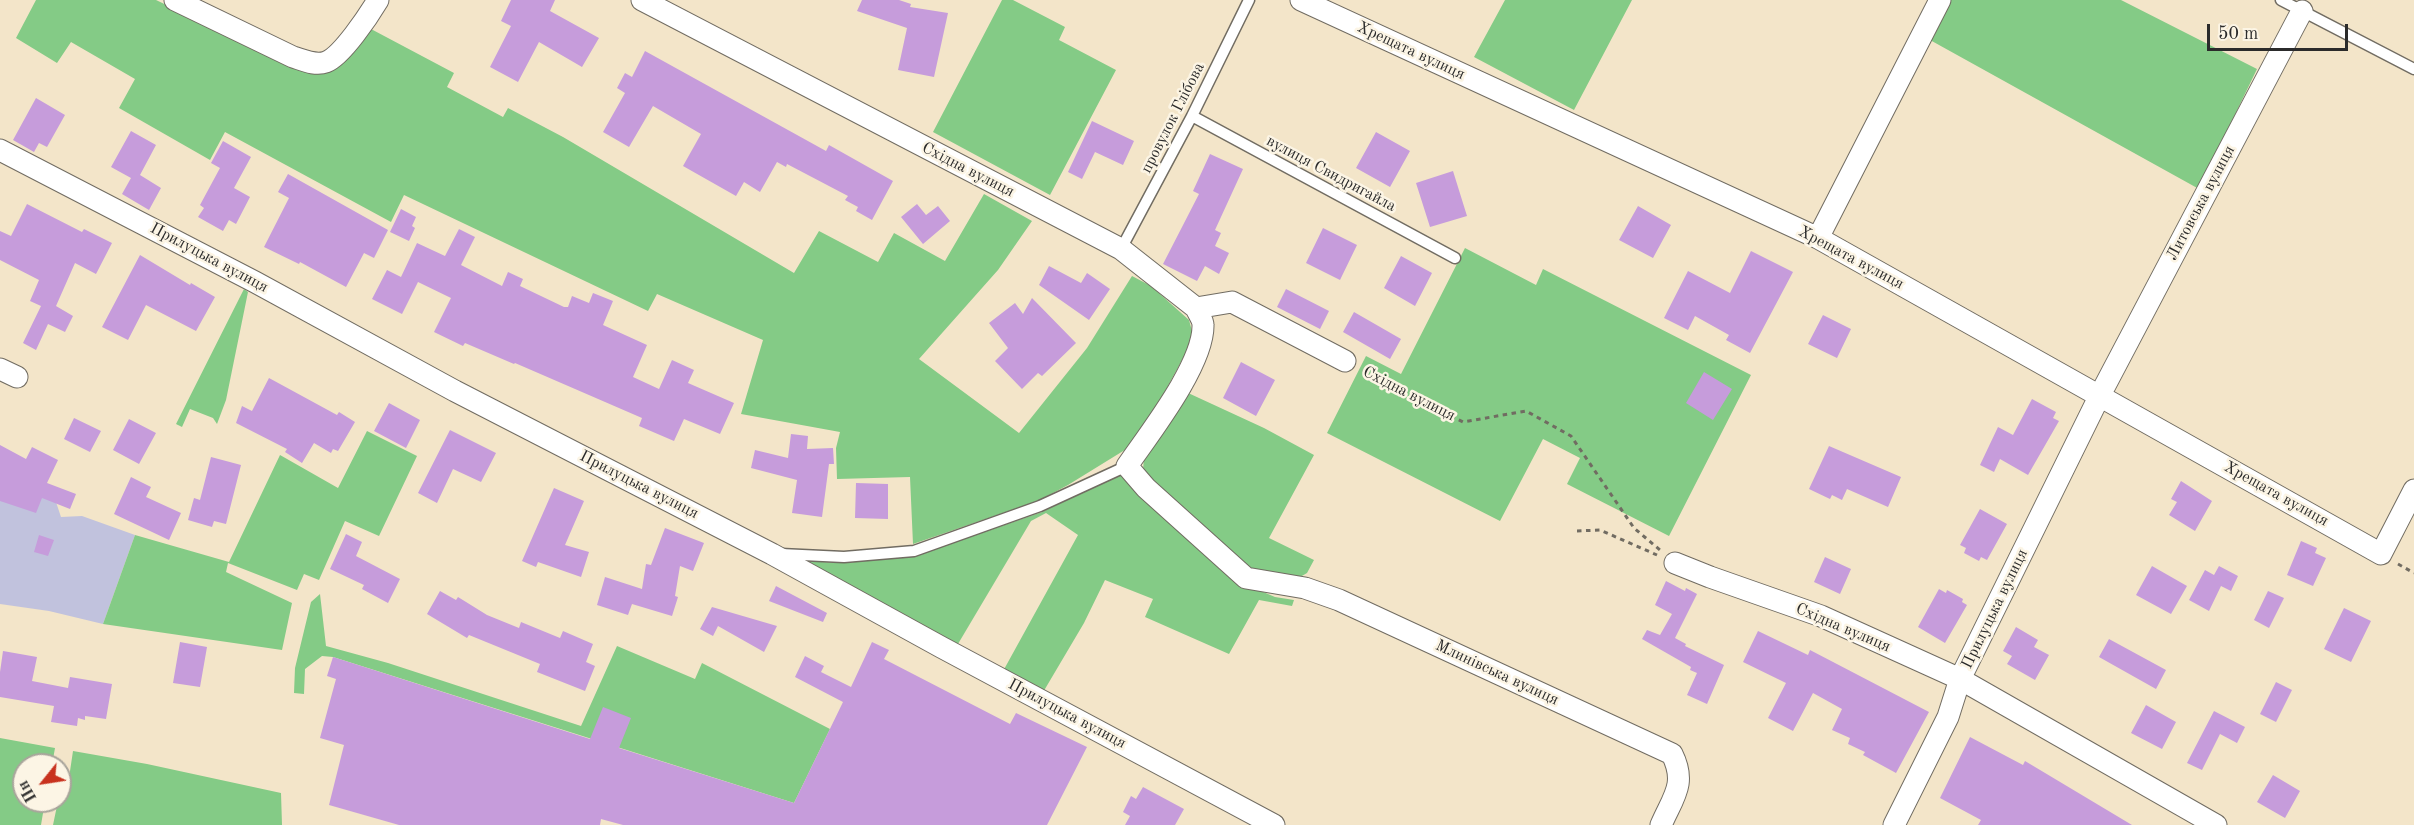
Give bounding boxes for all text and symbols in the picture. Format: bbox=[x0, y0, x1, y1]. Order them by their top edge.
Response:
scale bar bbox=[2210, 12, 2351, 50]
street label: Хрещата вулиця bbox=[1354, 18, 1468, 84]
text: 50 m bbox=[2218, 25, 2258, 43]
street label: провулок Глібова bbox=[1137, 60, 1209, 176]
street label: вулиця Свидригайла bbox=[1263, 132, 1399, 216]
street label: Східна вулиця bbox=[918, 138, 1018, 202]
street label: Литовська вулиця bbox=[2163, 142, 2239, 264]
street label: Прилуцька вулиця bbox=[147, 219, 271, 297]
street label: Хрещата вулиця bbox=[1795, 222, 1907, 294]
street label: Східна вулиця bbox=[1359, 362, 1459, 426]
street label: Прилуцька вулиця bbox=[576, 447, 702, 523]
street label: Хрещата вулиця bbox=[2220, 457, 2332, 531]
street label: Прилуцька вулиця bbox=[1958, 546, 2032, 672]
street label: Східна вулиця bbox=[1793, 599, 1893, 657]
street label: Млинівська вулиця bbox=[1432, 636, 1562, 710]
street label: Прилуцька вулиця bbox=[1005, 675, 1129, 753]
north arrow bbox=[12, 753, 72, 813]
text: Пн bbox=[16, 777, 41, 805]

